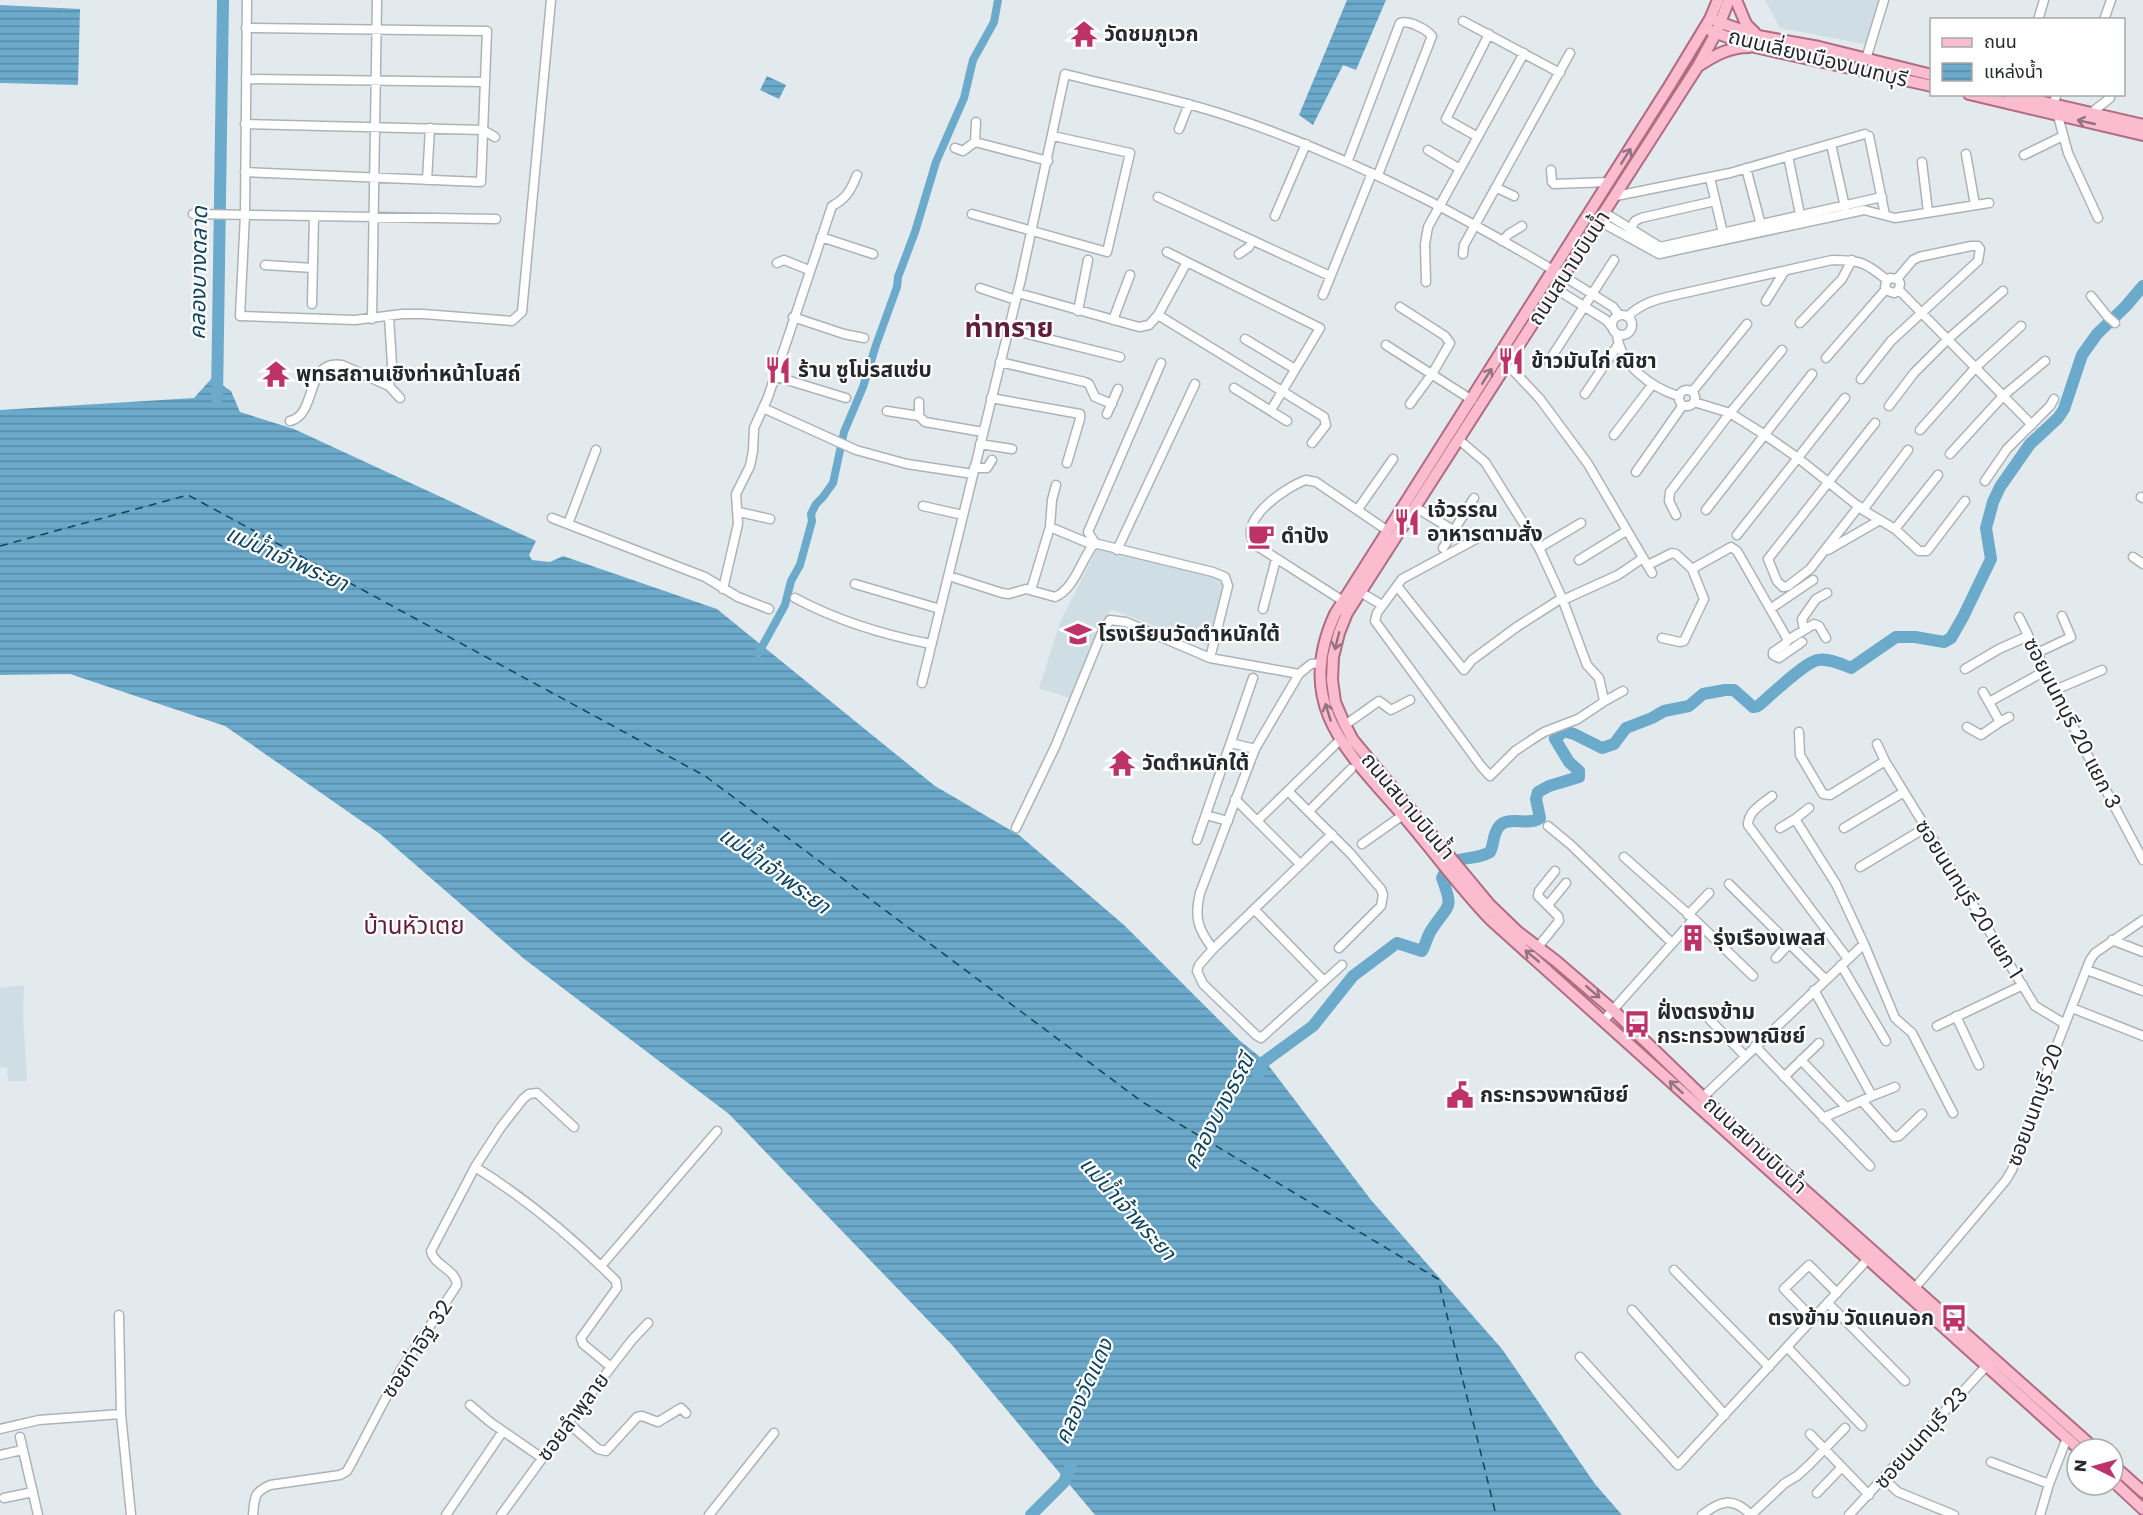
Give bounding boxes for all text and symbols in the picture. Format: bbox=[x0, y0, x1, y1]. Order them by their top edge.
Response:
legend bbox=[1930, 18, 2125, 96]
temple icon: วัดชมภูเวก bbox=[1069, 19, 1099, 49]
place label: วัดชมภูเวก bbox=[1104, 19, 1199, 48]
street label: ถนนเลี่ยงเมืองนนทบุรี bbox=[1725, 21, 1911, 94]
text: ถนน bbox=[1984, 29, 2017, 54]
text: แหล่งน้ำ bbox=[1984, 59, 2043, 84]
one-way arrow bbox=[2077, 116, 2096, 128]
one-way arrow bbox=[1620, 148, 1632, 165]
water label: คลองบางตลาด bbox=[182, 205, 215, 340]
street label: ถนนสนามบินน้ำ bbox=[1521, 205, 1617, 331]
district label: ท่าทราย bbox=[964, 309, 1054, 346]
restaurant icon: ข้าวมันไก่ ณิชา bbox=[1496, 346, 1526, 376]
place label: ข้าวมันไก่ ณิชา bbox=[1531, 346, 1657, 375]
restaurant icon: ร้าน ซูโม่รสแซ่บ bbox=[763, 355, 793, 385]
place label: ร้าน ซูโม่รสแซ่บ bbox=[798, 355, 932, 384]
temple icon: พุทธสถานเชิงท่าหน้าโบสถ์ bbox=[261, 359, 291, 389]
place label: พุทธสถานเชิงท่าหน้าโบสถ์ bbox=[296, 359, 521, 388]
one-way arrow bbox=[1482, 368, 1494, 385]
place label: เจ้วรรณ อาหารตามสั่ง bbox=[1427, 495, 1543, 548]
restaurant icon: เจ้วรรณ อาหารตามสั่ง bbox=[1392, 507, 1422, 537]
water label: แม่น้ำเจ้าพระยา bbox=[221, 518, 354, 600]
cafe icon: ดำปัง bbox=[1246, 521, 1276, 551]
place label: ดำปัง bbox=[1281, 521, 1329, 550]
school or university icon: โรงเรียนวัดตำหนักใต้ bbox=[1063, 619, 1093, 649]
place label: โรงเรียนวัดตำหนักใต้ bbox=[1098, 619, 1280, 648]
one-way arrow bbox=[1331, 632, 1343, 651]
street label: ซอยนนทบุรี 20 แยก 3 bbox=[2017, 632, 2128, 813]
one-way arrow bbox=[1321, 703, 1332, 722]
street label: ถนนสนามบินน้ำ bbox=[1355, 746, 1462, 865]
temple icon: วัดตำหนักใต้ bbox=[1107, 748, 1137, 778]
place label: วัดตำหนักใต้ bbox=[1142, 748, 1249, 777]
street label: ซอยนนทบุรี 20 แยก 1 bbox=[1909, 814, 2030, 984]
water label: แม่น้ำเจ้าพระยา bbox=[713, 820, 837, 922]
district label: บ้านหัวเตย bbox=[363, 909, 465, 942]
building icon: รุ่งเรืองเพลส bbox=[1678, 923, 1708, 953]
place label: รุ่งเรืองเพลส bbox=[1713, 923, 1826, 952]
one-way arrow bbox=[1525, 949, 1540, 963]
one-way arrow bbox=[1585, 985, 1600, 999]
place label: ฝั่งตรงข้าม กระทรวงพาณิชย์ bbox=[1657, 997, 1806, 1050]
bus stop icon: ฝั่งตรงข้าม กระทรวงพาณิชย์ bbox=[1622, 1009, 1652, 1039]
street label: ซอยนนทบุรี 20 bbox=[1999, 1039, 2070, 1170]
water label: คลองบางธรณี bbox=[1175, 1045, 1263, 1175]
public building icon: กระทรวงพาณิชย์ bbox=[1445, 1080, 1475, 1110]
place label: กระทรวงพาณิชย์ bbox=[1480, 1080, 1629, 1109]
one-way arrow bbox=[1669, 1080, 1684, 1094]
street label: ถนนสนามบินน้ำ bbox=[1697, 1089, 1813, 1200]
water label: แม่น้ำเจ้าพระยา bbox=[1072, 1150, 1183, 1268]
street label: ซอยท่าอิฐ 32 bbox=[374, 1294, 459, 1403]
place label: ตรงข้าม วัดแคนอก bbox=[1768, 1303, 1934, 1332]
bus stop icon: ตรงข้าม วัดแคนอก bbox=[1939, 1303, 1969, 1333]
water label: คลองวัดแดง bbox=[1046, 1332, 1121, 1449]
street label: ซอยลำพูลาย bbox=[530, 1366, 616, 1467]
street label: ซอยนนทบุรี 23 bbox=[1867, 1381, 1974, 1495]
north arrow bbox=[2065, 1437, 2125, 1497]
text: N bbox=[2069, 1459, 2093, 1473]

